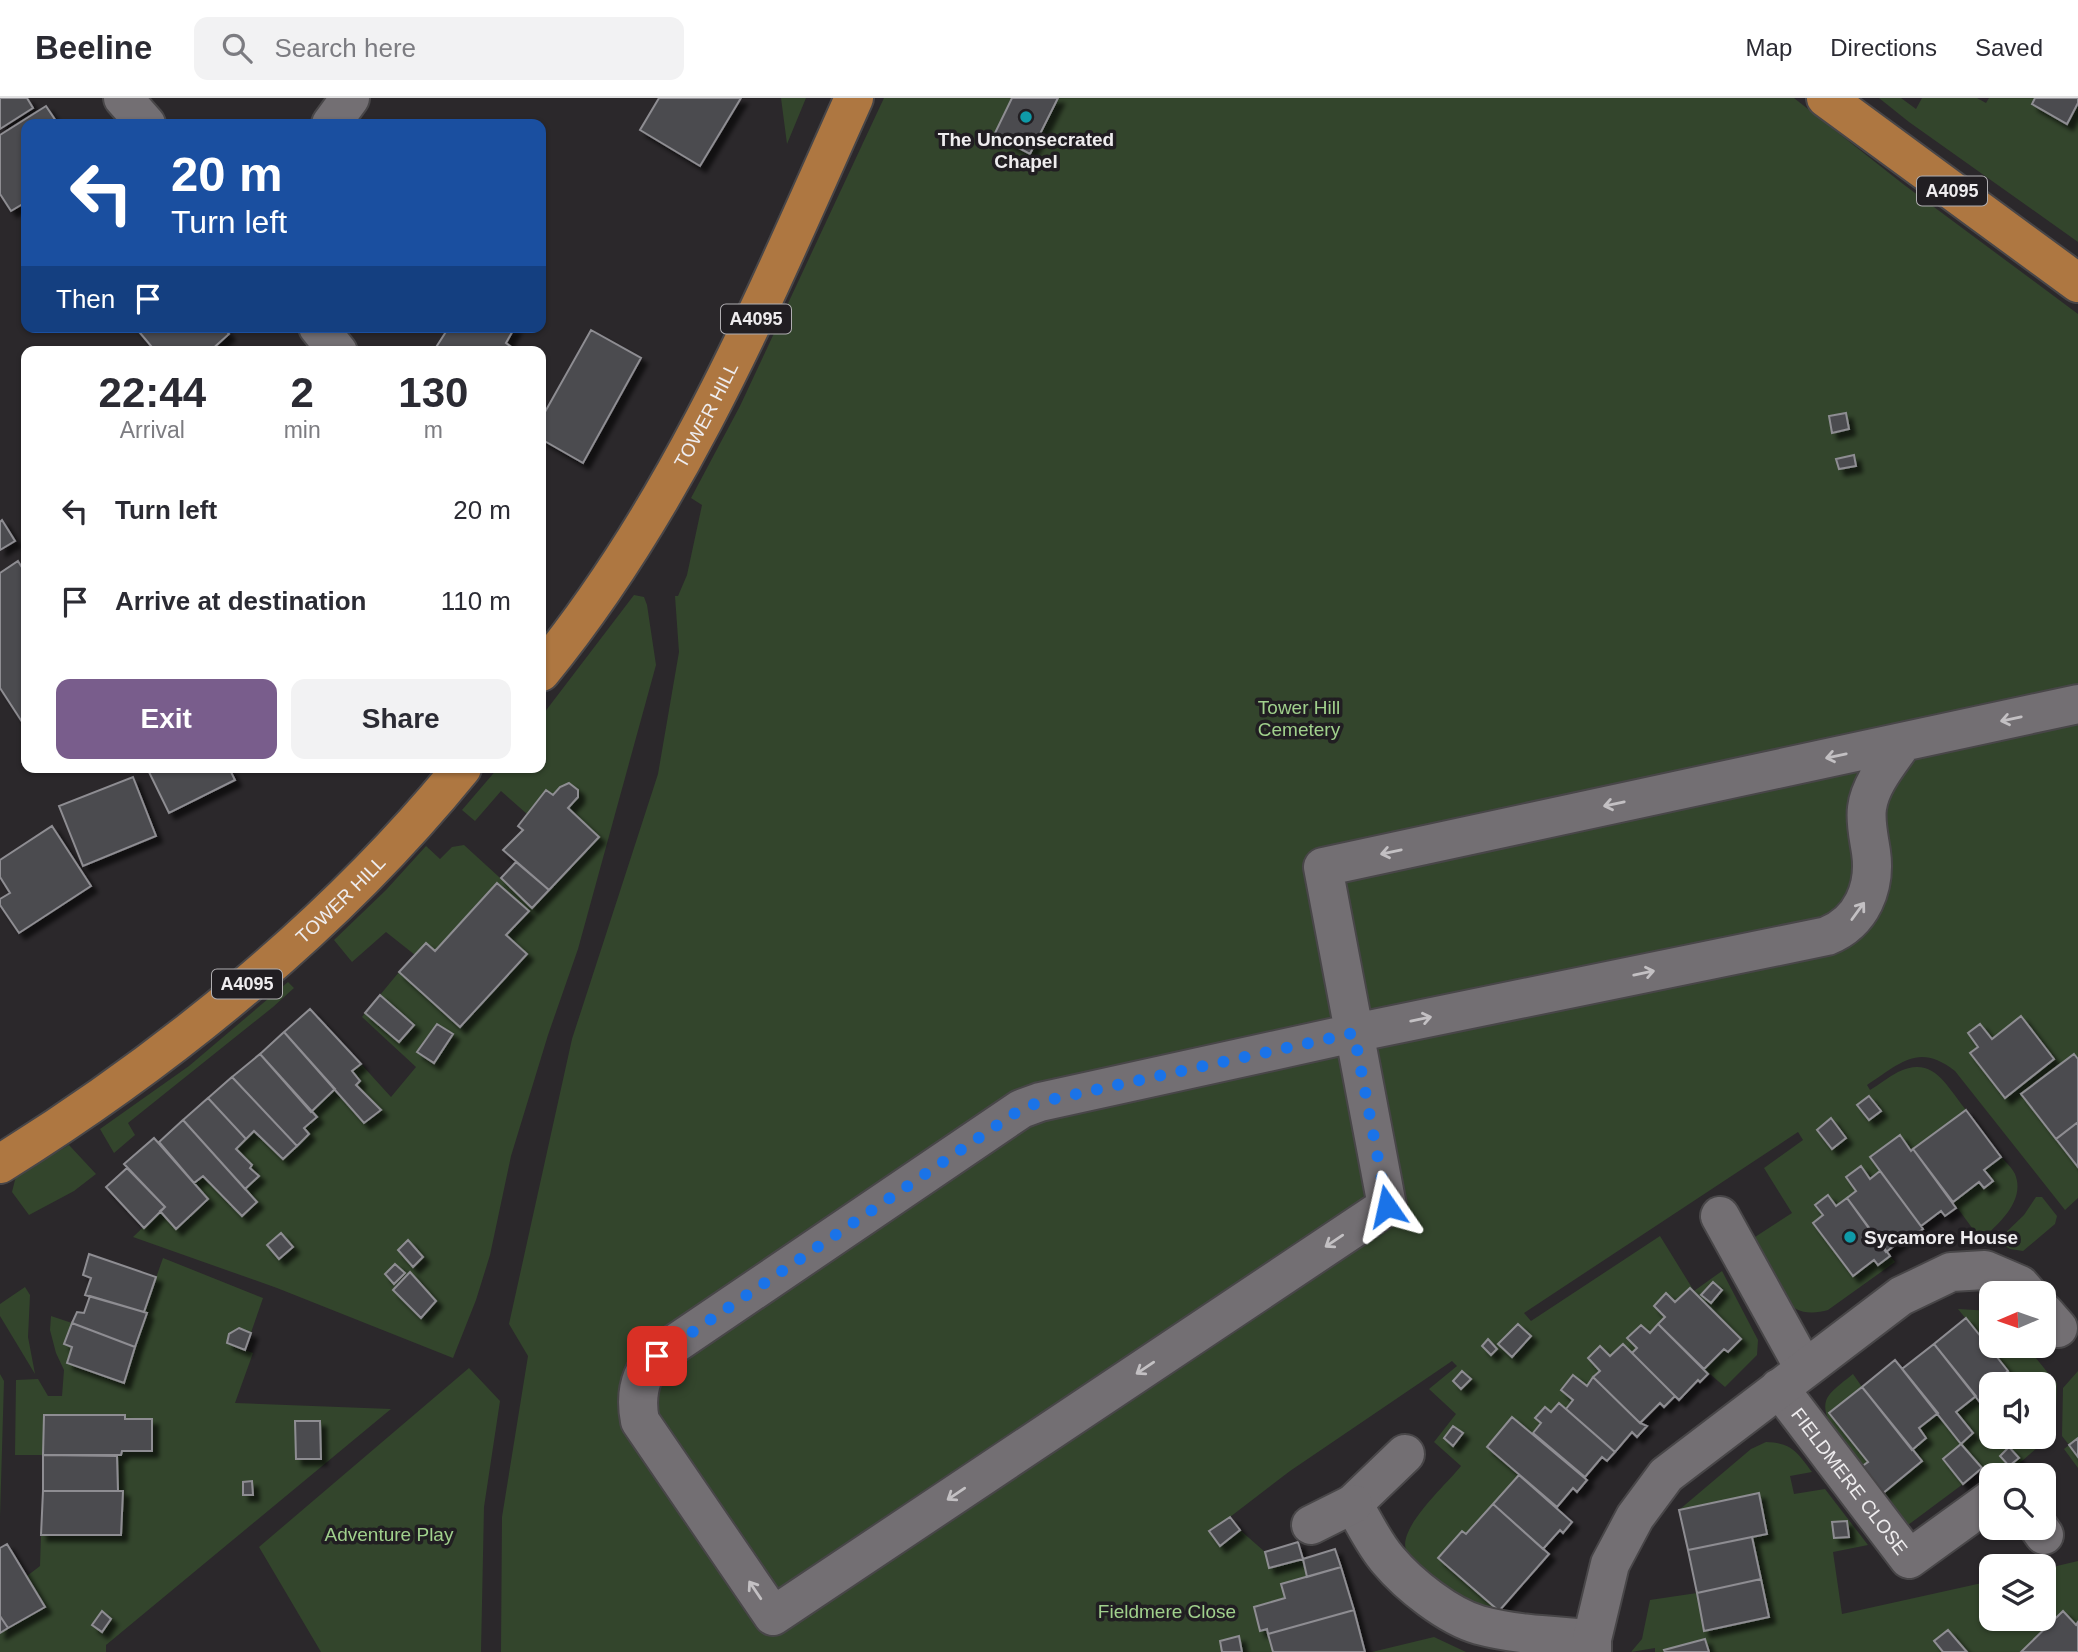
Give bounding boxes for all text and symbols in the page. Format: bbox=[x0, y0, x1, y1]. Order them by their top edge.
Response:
search box bbox=[194, 17, 684, 80]
text: Beeline bbox=[35, 29, 152, 66]
icon: search bbox=[218, 29, 256, 67]
text: Search here bbox=[274, 33, 416, 63]
text: Map bbox=[1746, 34, 1792, 61]
text: Directions bbox=[1830, 34, 1937, 61]
text: Saved bbox=[1975, 34, 2043, 61]
marker: The Unconsecrated Chapel bbox=[1018, 109, 1034, 125]
place label: The Unconsecrated Chapel bbox=[938, 129, 1114, 172]
icon: left bbox=[56, 147, 147, 238]
text: 20 m bbox=[171, 147, 283, 201]
road number: A4095 bbox=[1917, 176, 1987, 206]
text: Turn left bbox=[171, 204, 287, 240]
icon: arrive bbox=[129, 280, 167, 318]
text: Then bbox=[56, 284, 115, 314]
road number: A4095 bbox=[721, 304, 791, 334]
street label: TOWER HILL bbox=[670, 359, 742, 471]
text: 22:44 bbox=[99, 369, 206, 416]
text: 2 bbox=[290, 369, 314, 416]
text: 130 bbox=[398, 369, 468, 416]
text: Arrival bbox=[120, 417, 185, 443]
text: min bbox=[284, 417, 321, 443]
text: m bbox=[424, 417, 443, 443]
icon: left bbox=[56, 492, 94, 530]
text: Turn left bbox=[115, 495, 217, 525]
text: 20 m bbox=[453, 495, 511, 525]
icon: arrive bbox=[56, 583, 94, 621]
text: Arrive at destination bbox=[115, 586, 366, 616]
text: 110 m bbox=[441, 586, 511, 616]
button: Exit bbox=[56, 679, 277, 759]
button: Share bbox=[291, 679, 511, 759]
park label: Tower Hill Cemetery bbox=[1258, 697, 1341, 740]
one-way arrow bbox=[2000, 712, 2023, 726]
one-way arrow bbox=[1825, 750, 1848, 763]
one-way arrow bbox=[1603, 797, 1626, 811]
one-way arrow bbox=[1380, 845, 1403, 859]
street label: TOWER HILL bbox=[292, 852, 390, 948]
one-way arrow bbox=[1851, 902, 1865, 921]
one-way arrow bbox=[1632, 966, 1655, 980]
road number: A4095 bbox=[212, 970, 282, 998]
one-way arrow bbox=[1409, 1012, 1432, 1026]
position arrow bbox=[1350, 1169, 1424, 1243]
place label: Sycamore House bbox=[1864, 1227, 2018, 1248]
marker: Sycamore House bbox=[1842, 1229, 1858, 1245]
one-way arrow bbox=[1325, 1234, 1344, 1249]
north arrow bbox=[1979, 1281, 2056, 1358]
map controls bbox=[1979, 1281, 2056, 1631]
pin bbox=[627, 1326, 687, 1386]
icon: arrive bbox=[638, 1337, 676, 1375]
one-way arrow bbox=[1136, 1361, 1155, 1375]
button: sound bbox=[1979, 1372, 2056, 1449]
street label: FIELDMERE CLOSE bbox=[1787, 1404, 1912, 1559]
button: search bbox=[1979, 1463, 2056, 1540]
one-way arrow bbox=[947, 1487, 966, 1502]
park label: Adventure Play bbox=[325, 1524, 454, 1545]
button: layers bbox=[1979, 1554, 2056, 1631]
one-way arrow bbox=[748, 1580, 762, 1600]
park label: Fieldmere Close bbox=[1098, 1601, 1236, 1622]

